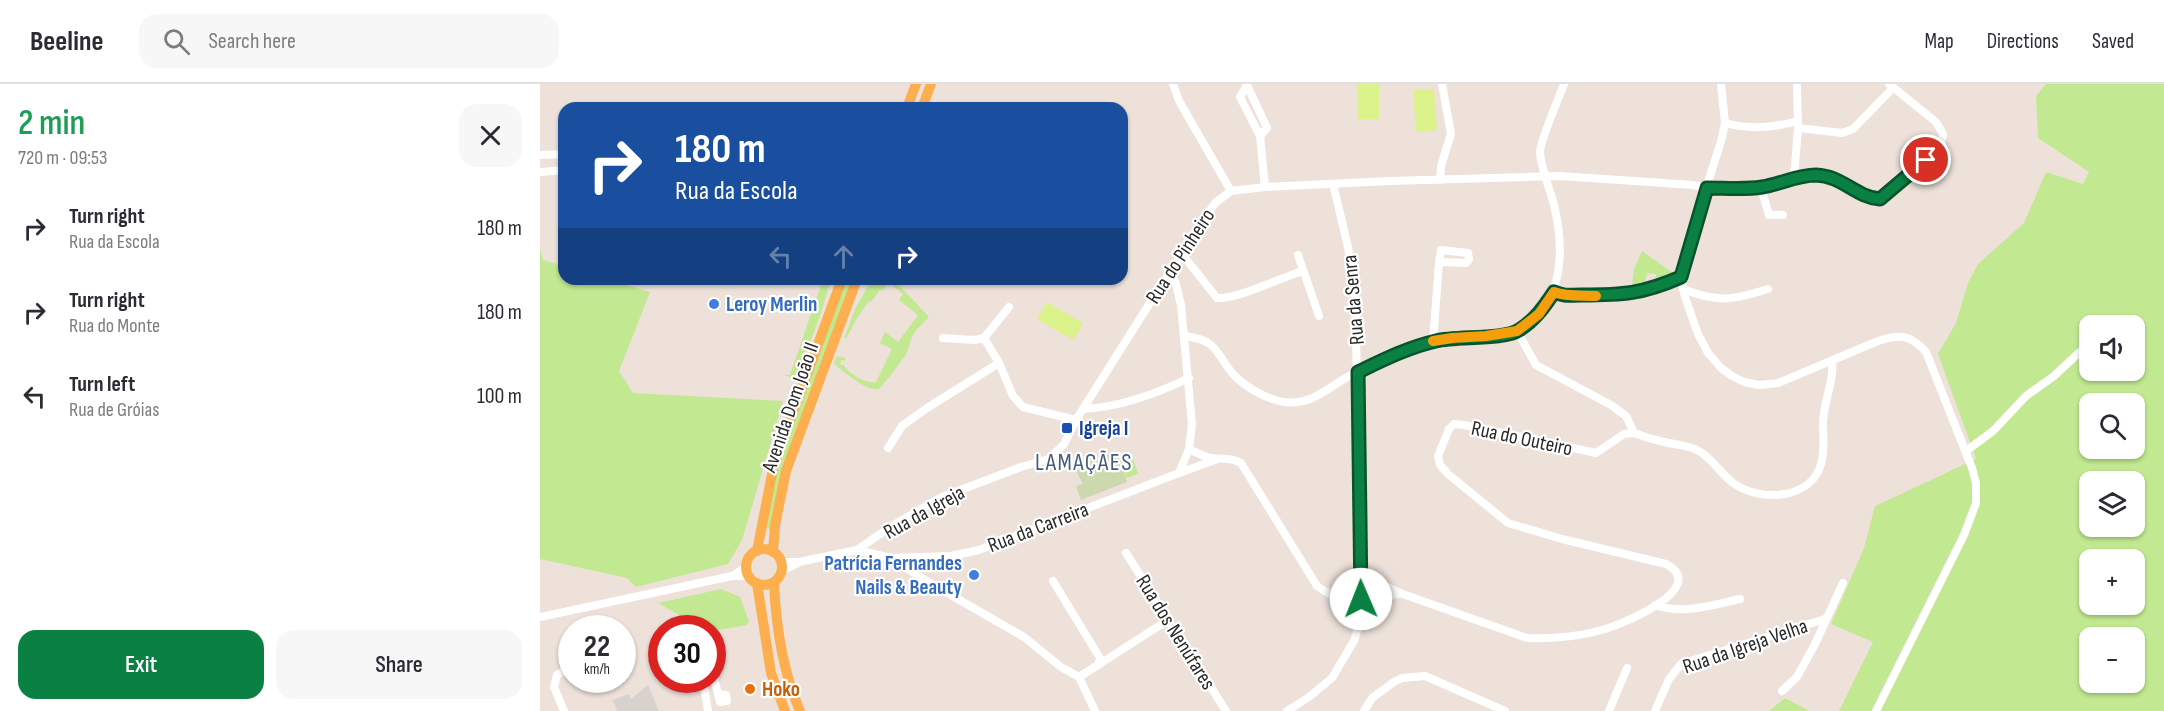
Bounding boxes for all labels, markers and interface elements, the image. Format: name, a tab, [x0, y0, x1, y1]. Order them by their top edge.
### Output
search box	[139, 14, 559, 68]
text: Beeline	[30, 25, 103, 58]
icon: search	[160, 25, 193, 58]
text: Search here	[208, 28, 296, 55]
text: Map	[1924, 29, 1954, 54]
text: Directions	[1987, 29, 2059, 54]
text: Saved	[2092, 29, 2134, 54]
text: 2 min	[18, 102, 85, 145]
button: close	[459, 104, 522, 167]
text: 180 m	[675, 124, 766, 175]
icon: right	[576, 126, 654, 204]
pin	[1900, 134, 1951, 185]
icon: arrive	[1909, 143, 1942, 176]
text: 720 m · 09:53	[18, 146, 107, 170]
text: Rua da Escola	[675, 175, 798, 207]
text: Turn right	[69, 203, 145, 230]
street label: Rua do Pinheiro	[1140, 204, 1220, 308]
icon: right	[18, 212, 51, 245]
text: 180 m	[477, 215, 522, 242]
text: Rua da Escola	[69, 230, 160, 254]
icon: left	[764, 240, 797, 273]
icon: ahead	[827, 240, 860, 273]
icon: right	[890, 240, 923, 273]
street label: Rua da Senra	[1337, 254, 1370, 346]
text: Turn right	[69, 287, 145, 314]
place label: Leroy Merlin	[726, 292, 817, 317]
icon: right	[18, 296, 51, 329]
marker: Leroy Merlin	[707, 297, 721, 311]
text: 180 m	[477, 299, 522, 326]
text: Rua do Monte	[69, 314, 160, 338]
map controls	[2079, 315, 2145, 693]
button: sound	[2079, 315, 2145, 381]
street label: Avenida Dom João II	[756, 339, 824, 476]
text: Turn left	[69, 371, 135, 398]
icon: left	[18, 380, 51, 413]
text: 100 m	[477, 383, 522, 410]
button: search	[2079, 393, 2145, 459]
text: Rua de Gróias	[69, 398, 159, 422]
place label: Igreja I	[1079, 416, 1128, 441]
street label: Rua do Outeiro	[1469, 416, 1575, 461]
marker: Igreja I	[1060, 421, 1074, 435]
district label: LAMAÇÃES	[1035, 448, 1133, 477]
button: layers	[2079, 471, 2145, 537]
street label: Rua da Igreja	[879, 480, 969, 545]
street label: Rua da Carreira	[984, 497, 1092, 558]
button: +	[2079, 549, 2145, 615]
place label: Patrícia Fernandes Nails & Beauty	[824, 551, 962, 600]
position arrow	[1329, 567, 1393, 631]
marker: Patrícia Fernandes Nails & Beauty	[967, 568, 981, 582]
street label: Rua dos Nenúfares	[1130, 570, 1221, 694]
street label: Rua da Igreja Velha	[1680, 613, 1811, 679]
speed limit sign: 30	[648, 615, 726, 693]
button: −	[2079, 627, 2145, 693]
text: 22	[584, 629, 610, 665]
button: Exit	[18, 630, 264, 699]
button: Share	[276, 630, 522, 699]
text: km/h	[584, 660, 610, 679]
place label: Hoko	[762, 677, 800, 702]
marker: Hoko	[743, 682, 757, 696]

